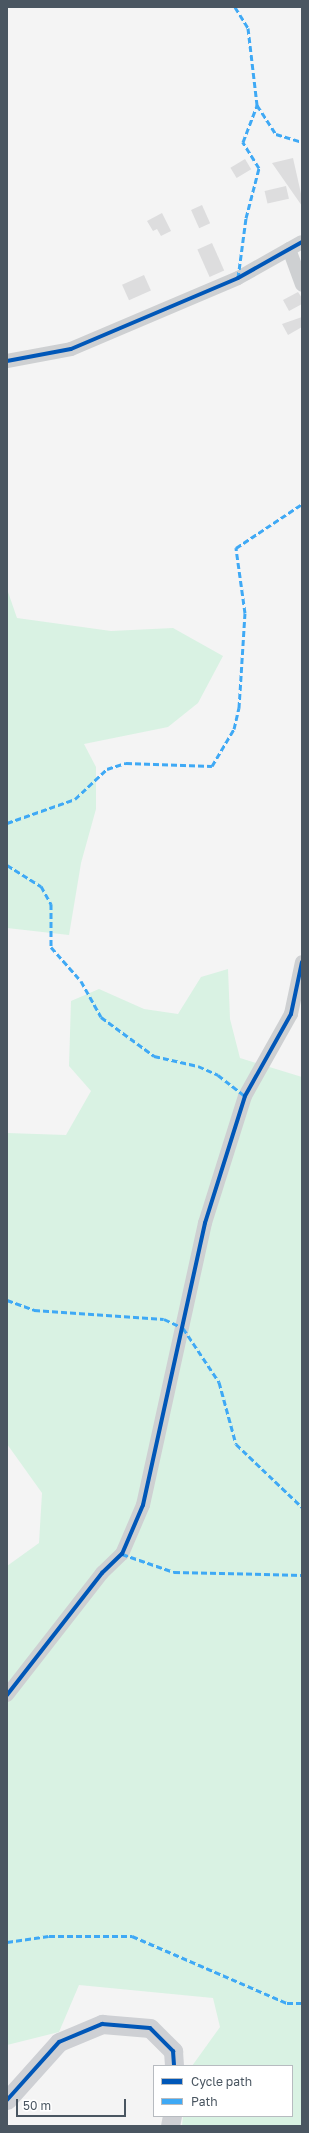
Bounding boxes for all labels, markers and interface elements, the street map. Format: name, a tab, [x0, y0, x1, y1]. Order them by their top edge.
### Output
legend	[153, 2065, 293, 2117]
text: Cycle path	[191, 2074, 252, 2089]
scale bar	[18, 2091, 128, 2117]
text: Path	[191, 2094, 218, 2109]
text: 50 m	[23, 2098, 51, 2113]

